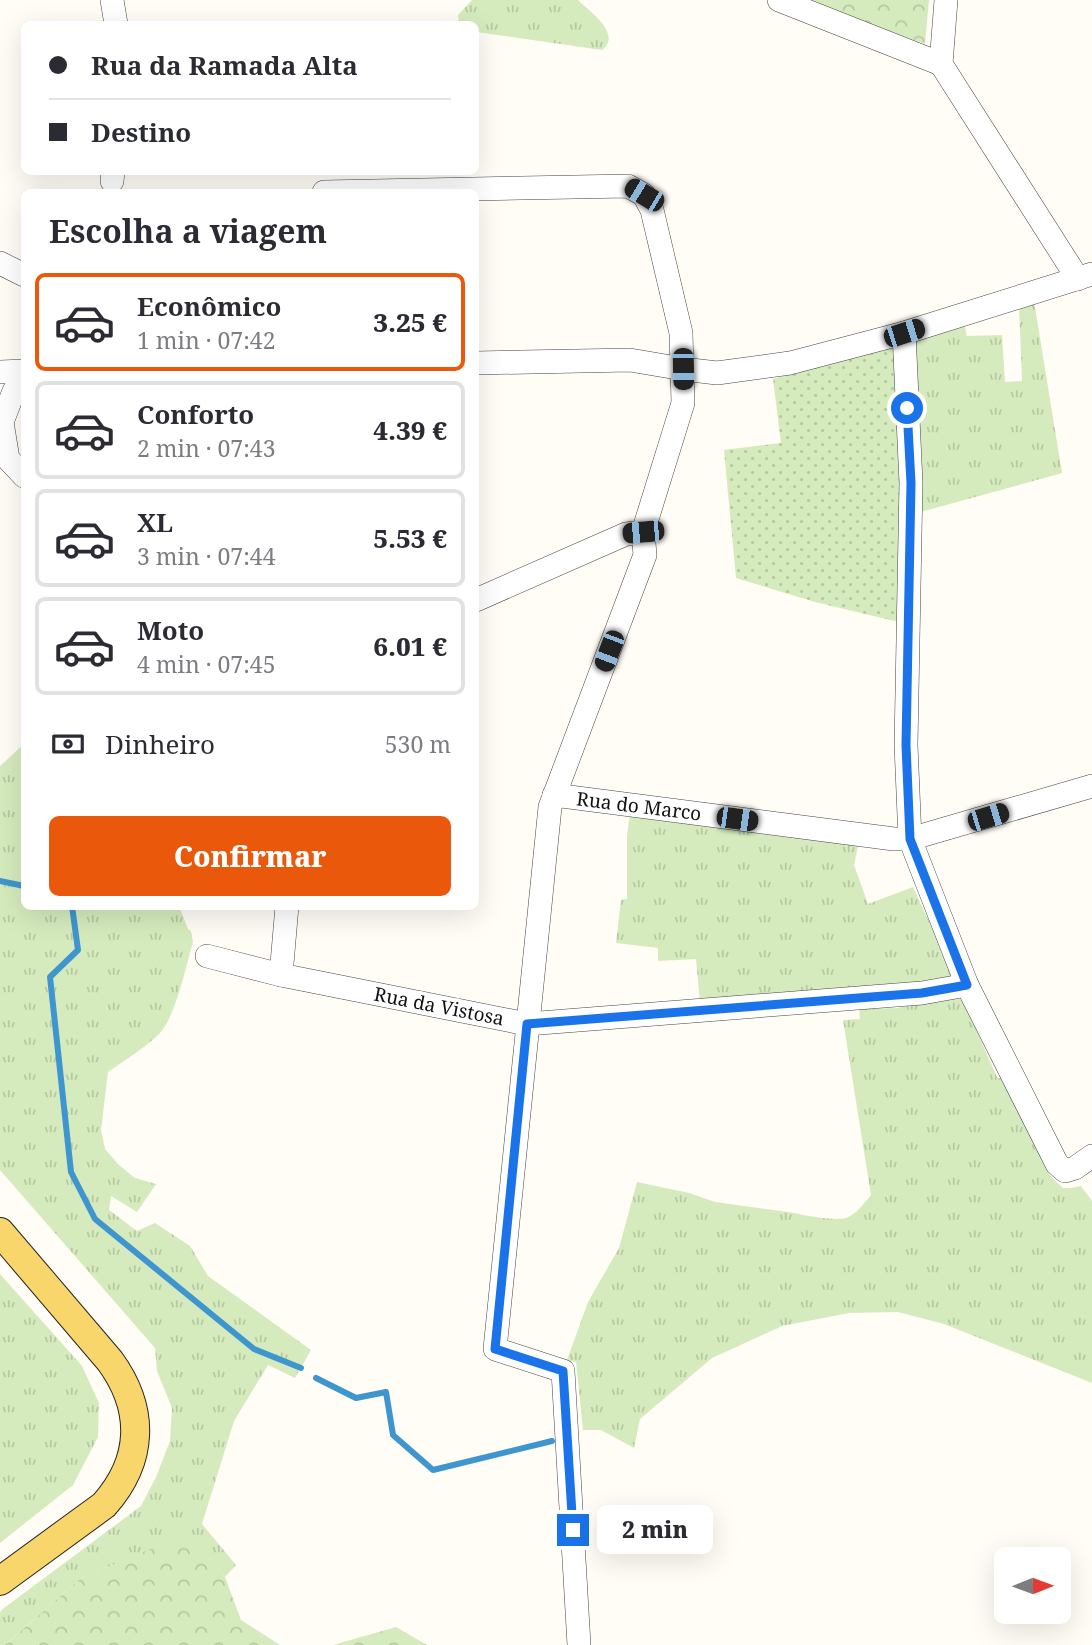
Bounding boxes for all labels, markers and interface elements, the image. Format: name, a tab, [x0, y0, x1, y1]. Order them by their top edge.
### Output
text: Rua da Ramada Alta	[91, 47, 358, 83]
text: Destino	[91, 114, 191, 150]
car	[621, 175, 668, 215]
text: Escolha a viagem	[49, 209, 327, 252]
text: Econômico	[137, 288, 281, 324]
icon: car	[53, 291, 116, 354]
text: 3.25 €	[373, 304, 447, 340]
car	[881, 317, 928, 349]
text: 1 min · 07:42	[137, 324, 275, 356]
car	[673, 348, 694, 390]
route start	[891, 392, 923, 424]
text: Conforto	[137, 396, 254, 432]
icon: car	[53, 399, 116, 462]
text: 4.39 €	[373, 412, 447, 448]
text: 2 min · 07:43	[137, 432, 275, 464]
text: XL	[137, 504, 173, 540]
icon: car	[53, 507, 116, 570]
text: 5.53 €	[373, 520, 447, 556]
car	[622, 520, 665, 544]
text: 3 min · 07:44	[137, 540, 275, 572]
text: Moto	[137, 612, 204, 648]
icon: car	[53, 615, 116, 678]
text: 6.01 €	[373, 628, 447, 664]
car	[592, 628, 627, 674]
text: 4 min · 07:45	[137, 648, 275, 680]
icon: cash	[49, 725, 87, 763]
text: Dinheiro	[105, 726, 215, 762]
text: 530 m	[385, 728, 451, 760]
street label: Rua do Marco	[575, 785, 703, 827]
car	[965, 801, 1012, 833]
car	[715, 806, 760, 832]
button: Confirmar	[49, 816, 451, 896]
street label: Rua da Vistosa	[372, 981, 506, 1031]
callout: 2 min	[598, 1506, 713, 1554]
text: 2 min	[622, 1513, 688, 1545]
route end	[557, 1514, 589, 1546]
north arrow	[994, 1547, 1071, 1624]
map controls	[994, 1547, 1071, 1624]

